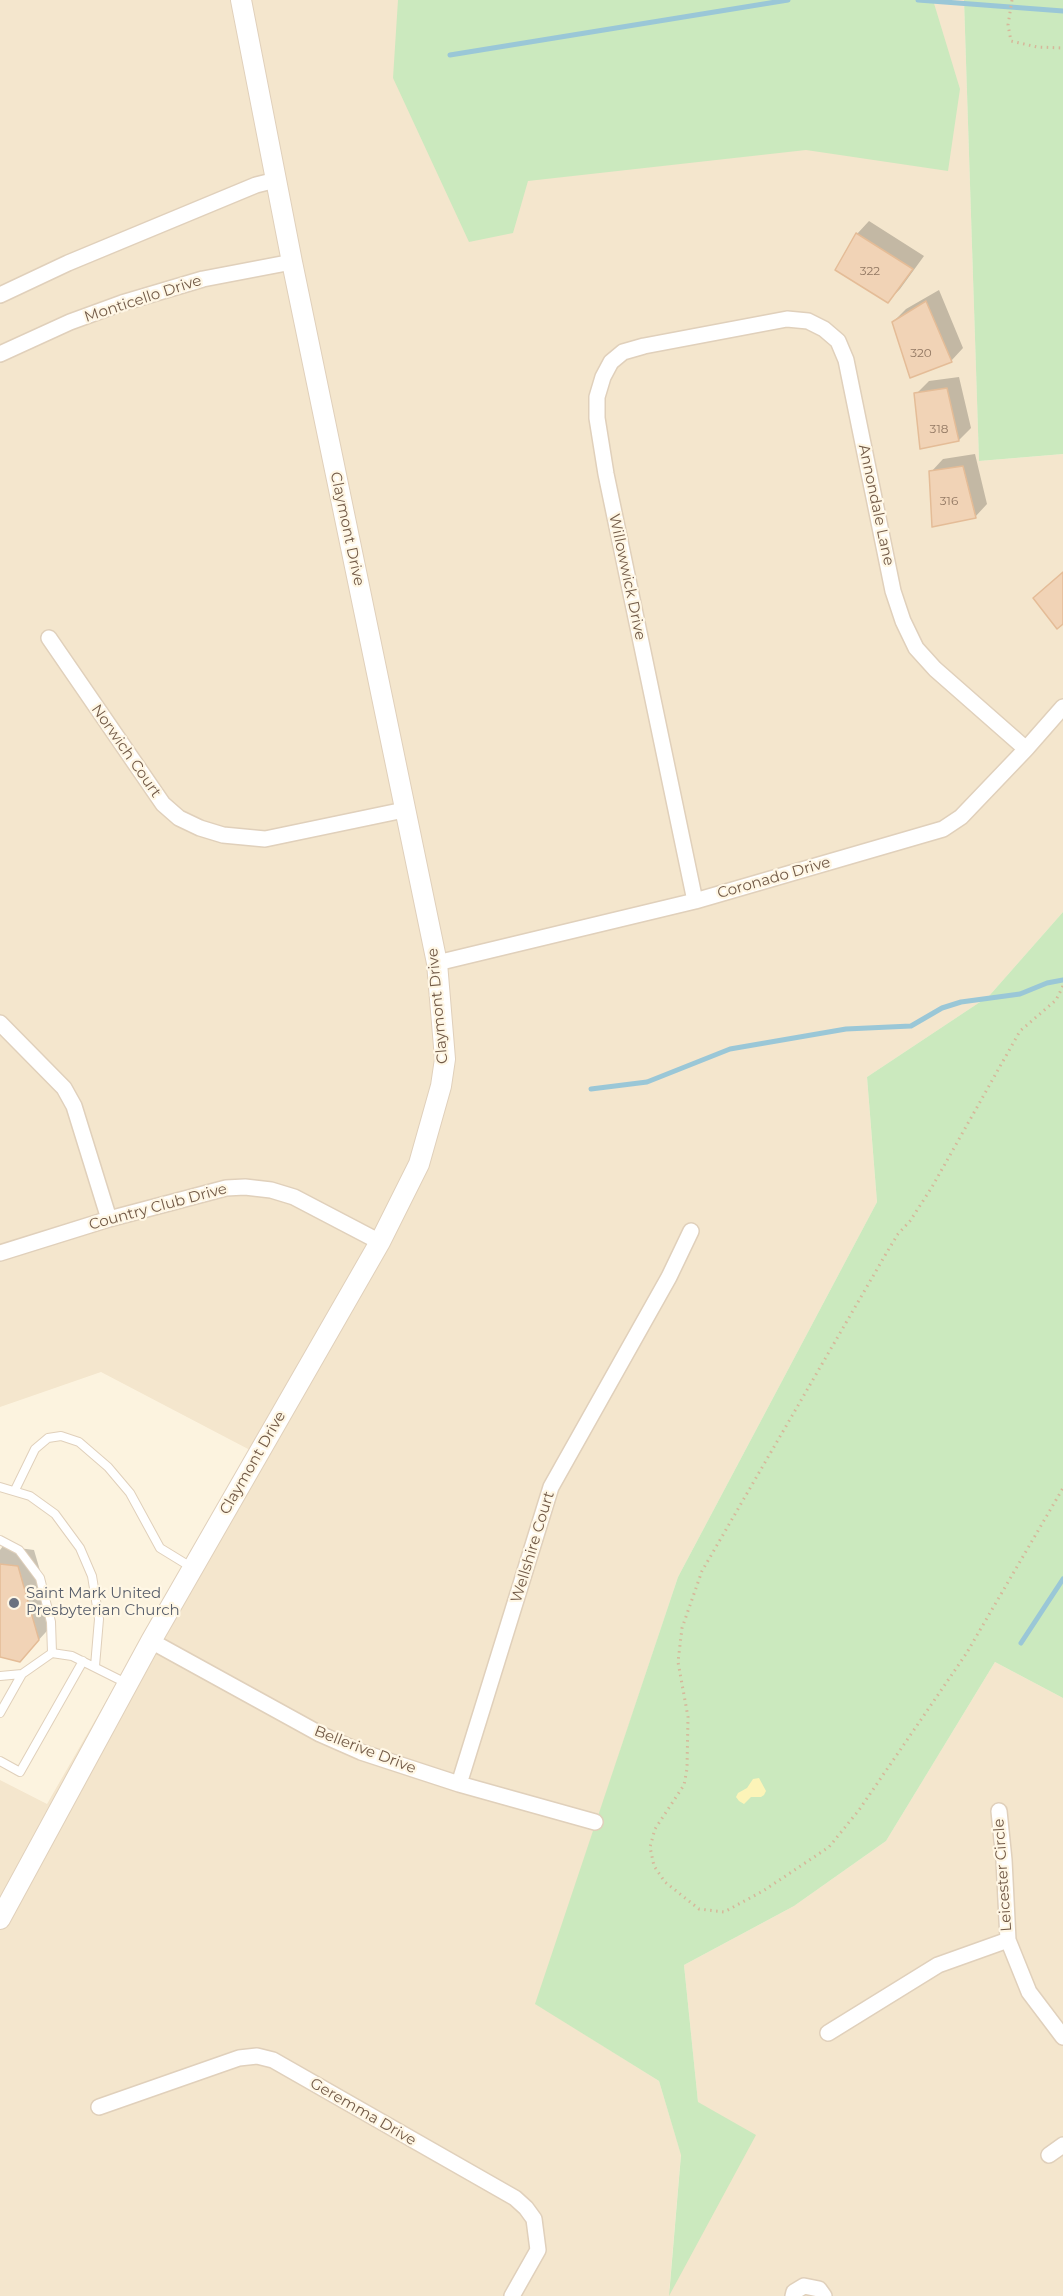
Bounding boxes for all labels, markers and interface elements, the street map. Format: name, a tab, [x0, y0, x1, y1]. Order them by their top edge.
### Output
house number: 322	[860, 264, 880, 278]
street label: Monticello Drive	[82, 272, 204, 326]
house number: 320	[910, 346, 932, 360]
house number: 318	[930, 422, 948, 436]
street label: Annondale Lane	[854, 443, 898, 567]
street label: Claymont Drive	[326, 470, 368, 588]
house number: 316	[940, 494, 958, 508]
street label: Willowwick Drive	[605, 512, 649, 642]
street label: Norwich Court	[87, 701, 165, 801]
street label: Coronado Drive	[715, 853, 833, 903]
street label: Claymont Drive	[424, 947, 452, 1065]
street label: Country Club Drive	[87, 1180, 229, 1234]
street label: Claymont Drive	[216, 1408, 290, 1518]
street label: Wellshire Court	[508, 1489, 558, 1605]
place label: Saint Mark United Presbyterian Church	[26, 1585, 180, 1620]
marker: Saint Mark United Presbyterian Church	[7, 1596, 21, 1610]
street label: Bellerive Drive	[312, 1722, 418, 1778]
street label: Leicester Circle	[990, 1818, 1016, 1932]
street label: Geremma Drive	[307, 2074, 419, 2150]

